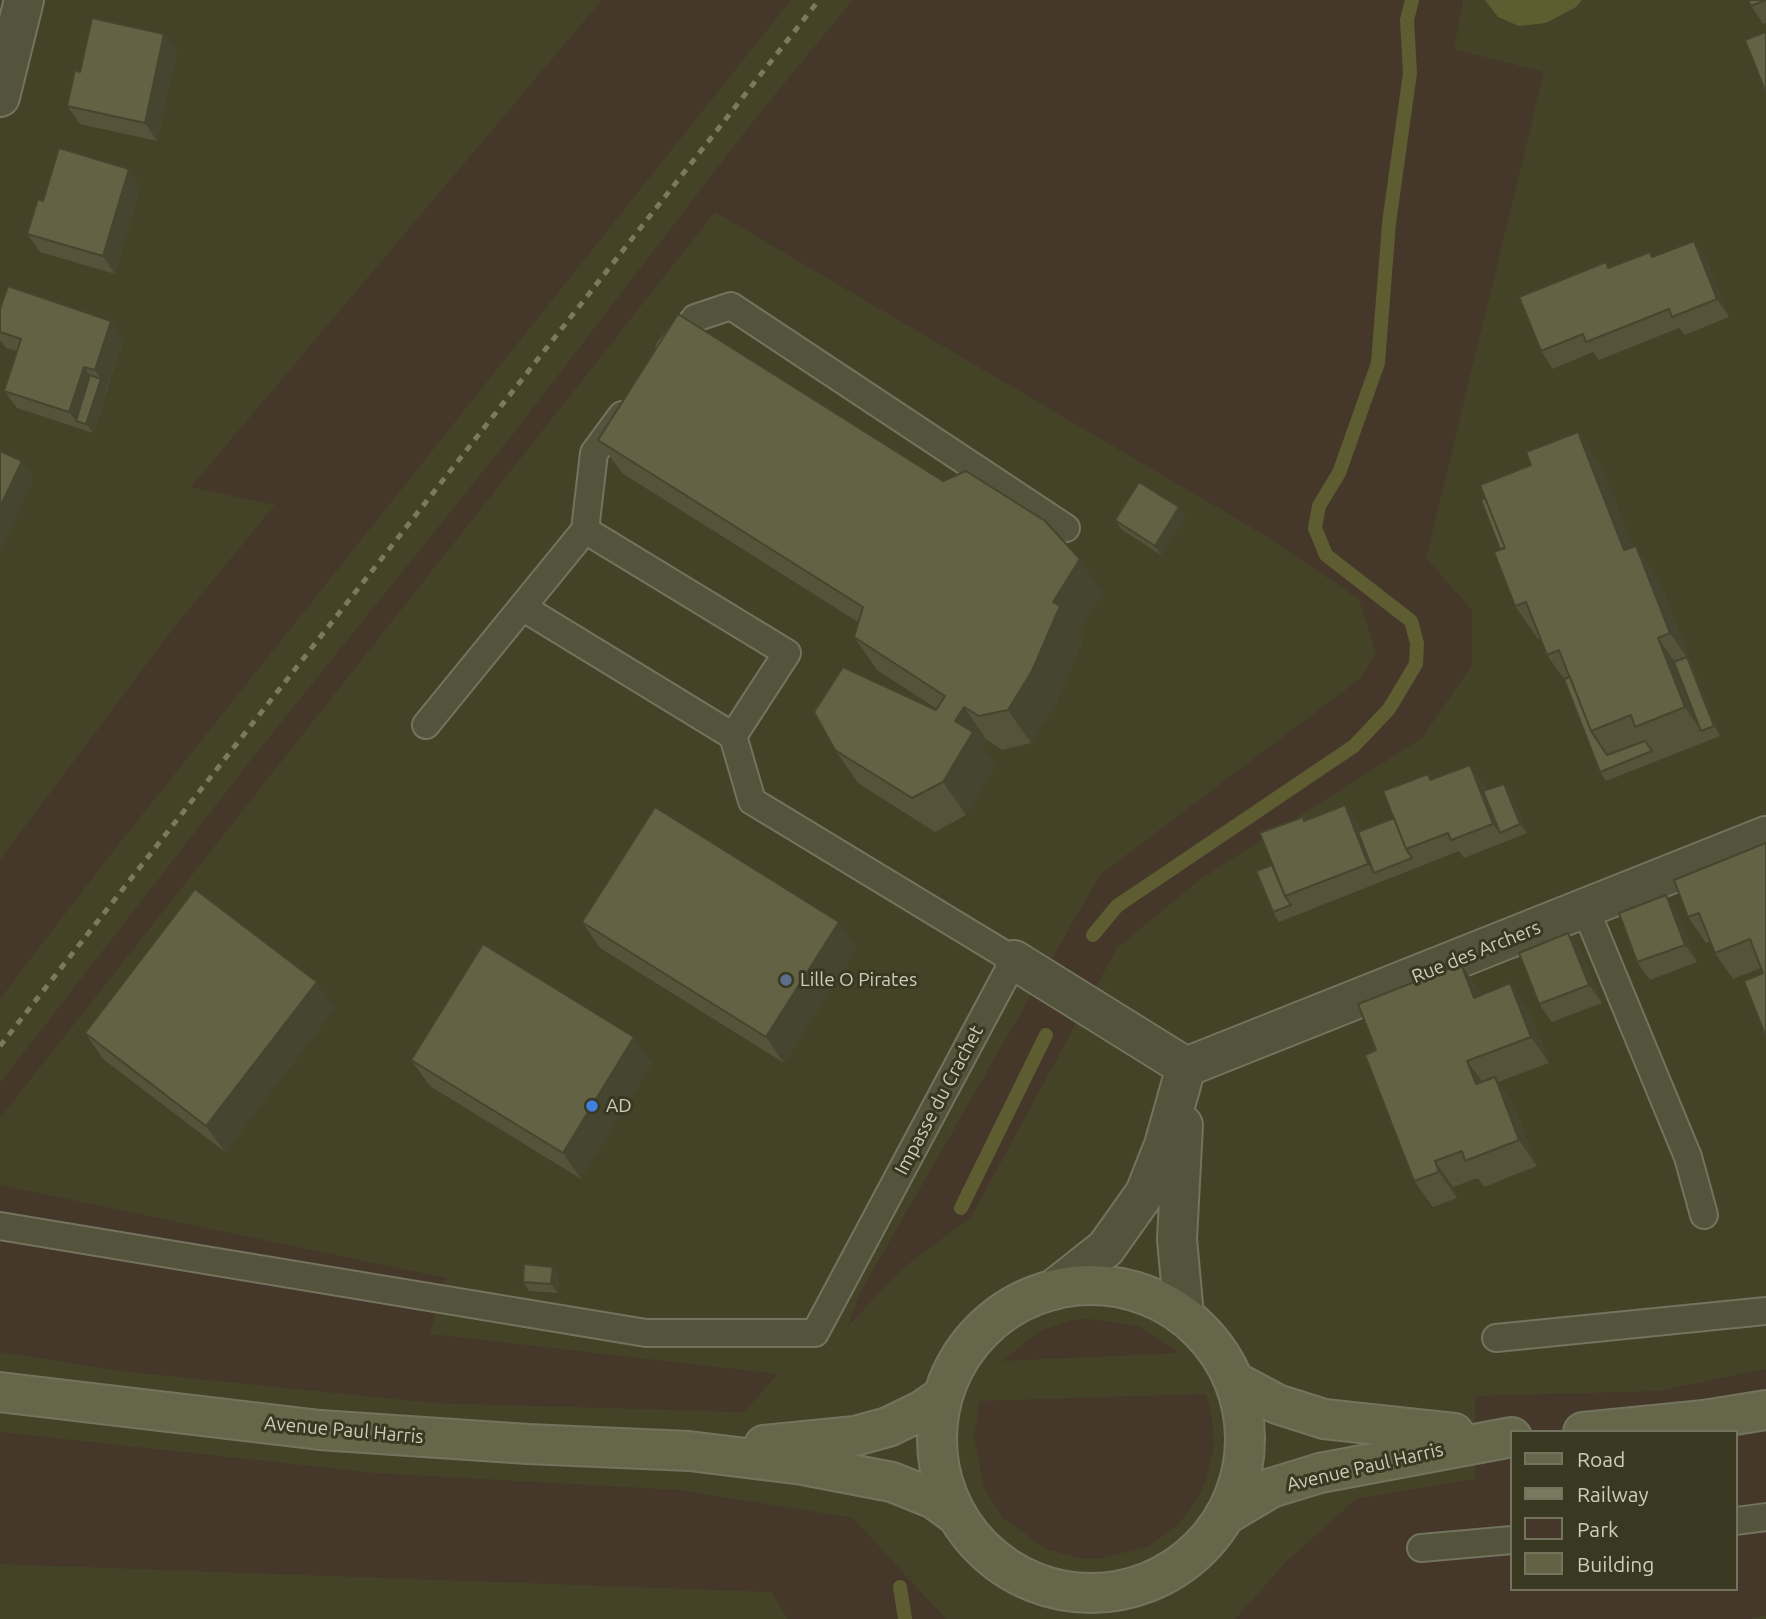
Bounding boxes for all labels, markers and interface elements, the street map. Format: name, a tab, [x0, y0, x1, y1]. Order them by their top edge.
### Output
street label: Rue des Archers	[1408, 916, 1544, 988]
place label: Lille O Pirates	[800, 969, 917, 991]
marker: Lille O Pirates	[778, 972, 794, 988]
street label: Impasse du Crachet	[890, 1021, 988, 1179]
place label: AD	[606, 1095, 632, 1117]
marker: AD	[584, 1098, 600, 1114]
street label: Avenue Paul Harris	[263, 1412, 425, 1448]
legend	[1510, 1430, 1738, 1591]
street label: Avenue Paul Harris	[1285, 1438, 1445, 1496]
text: Road	[1577, 1447, 1625, 1471]
text: Railway	[1577, 1482, 1649, 1506]
text: Park	[1577, 1517, 1619, 1541]
text: Building	[1577, 1552, 1654, 1576]

